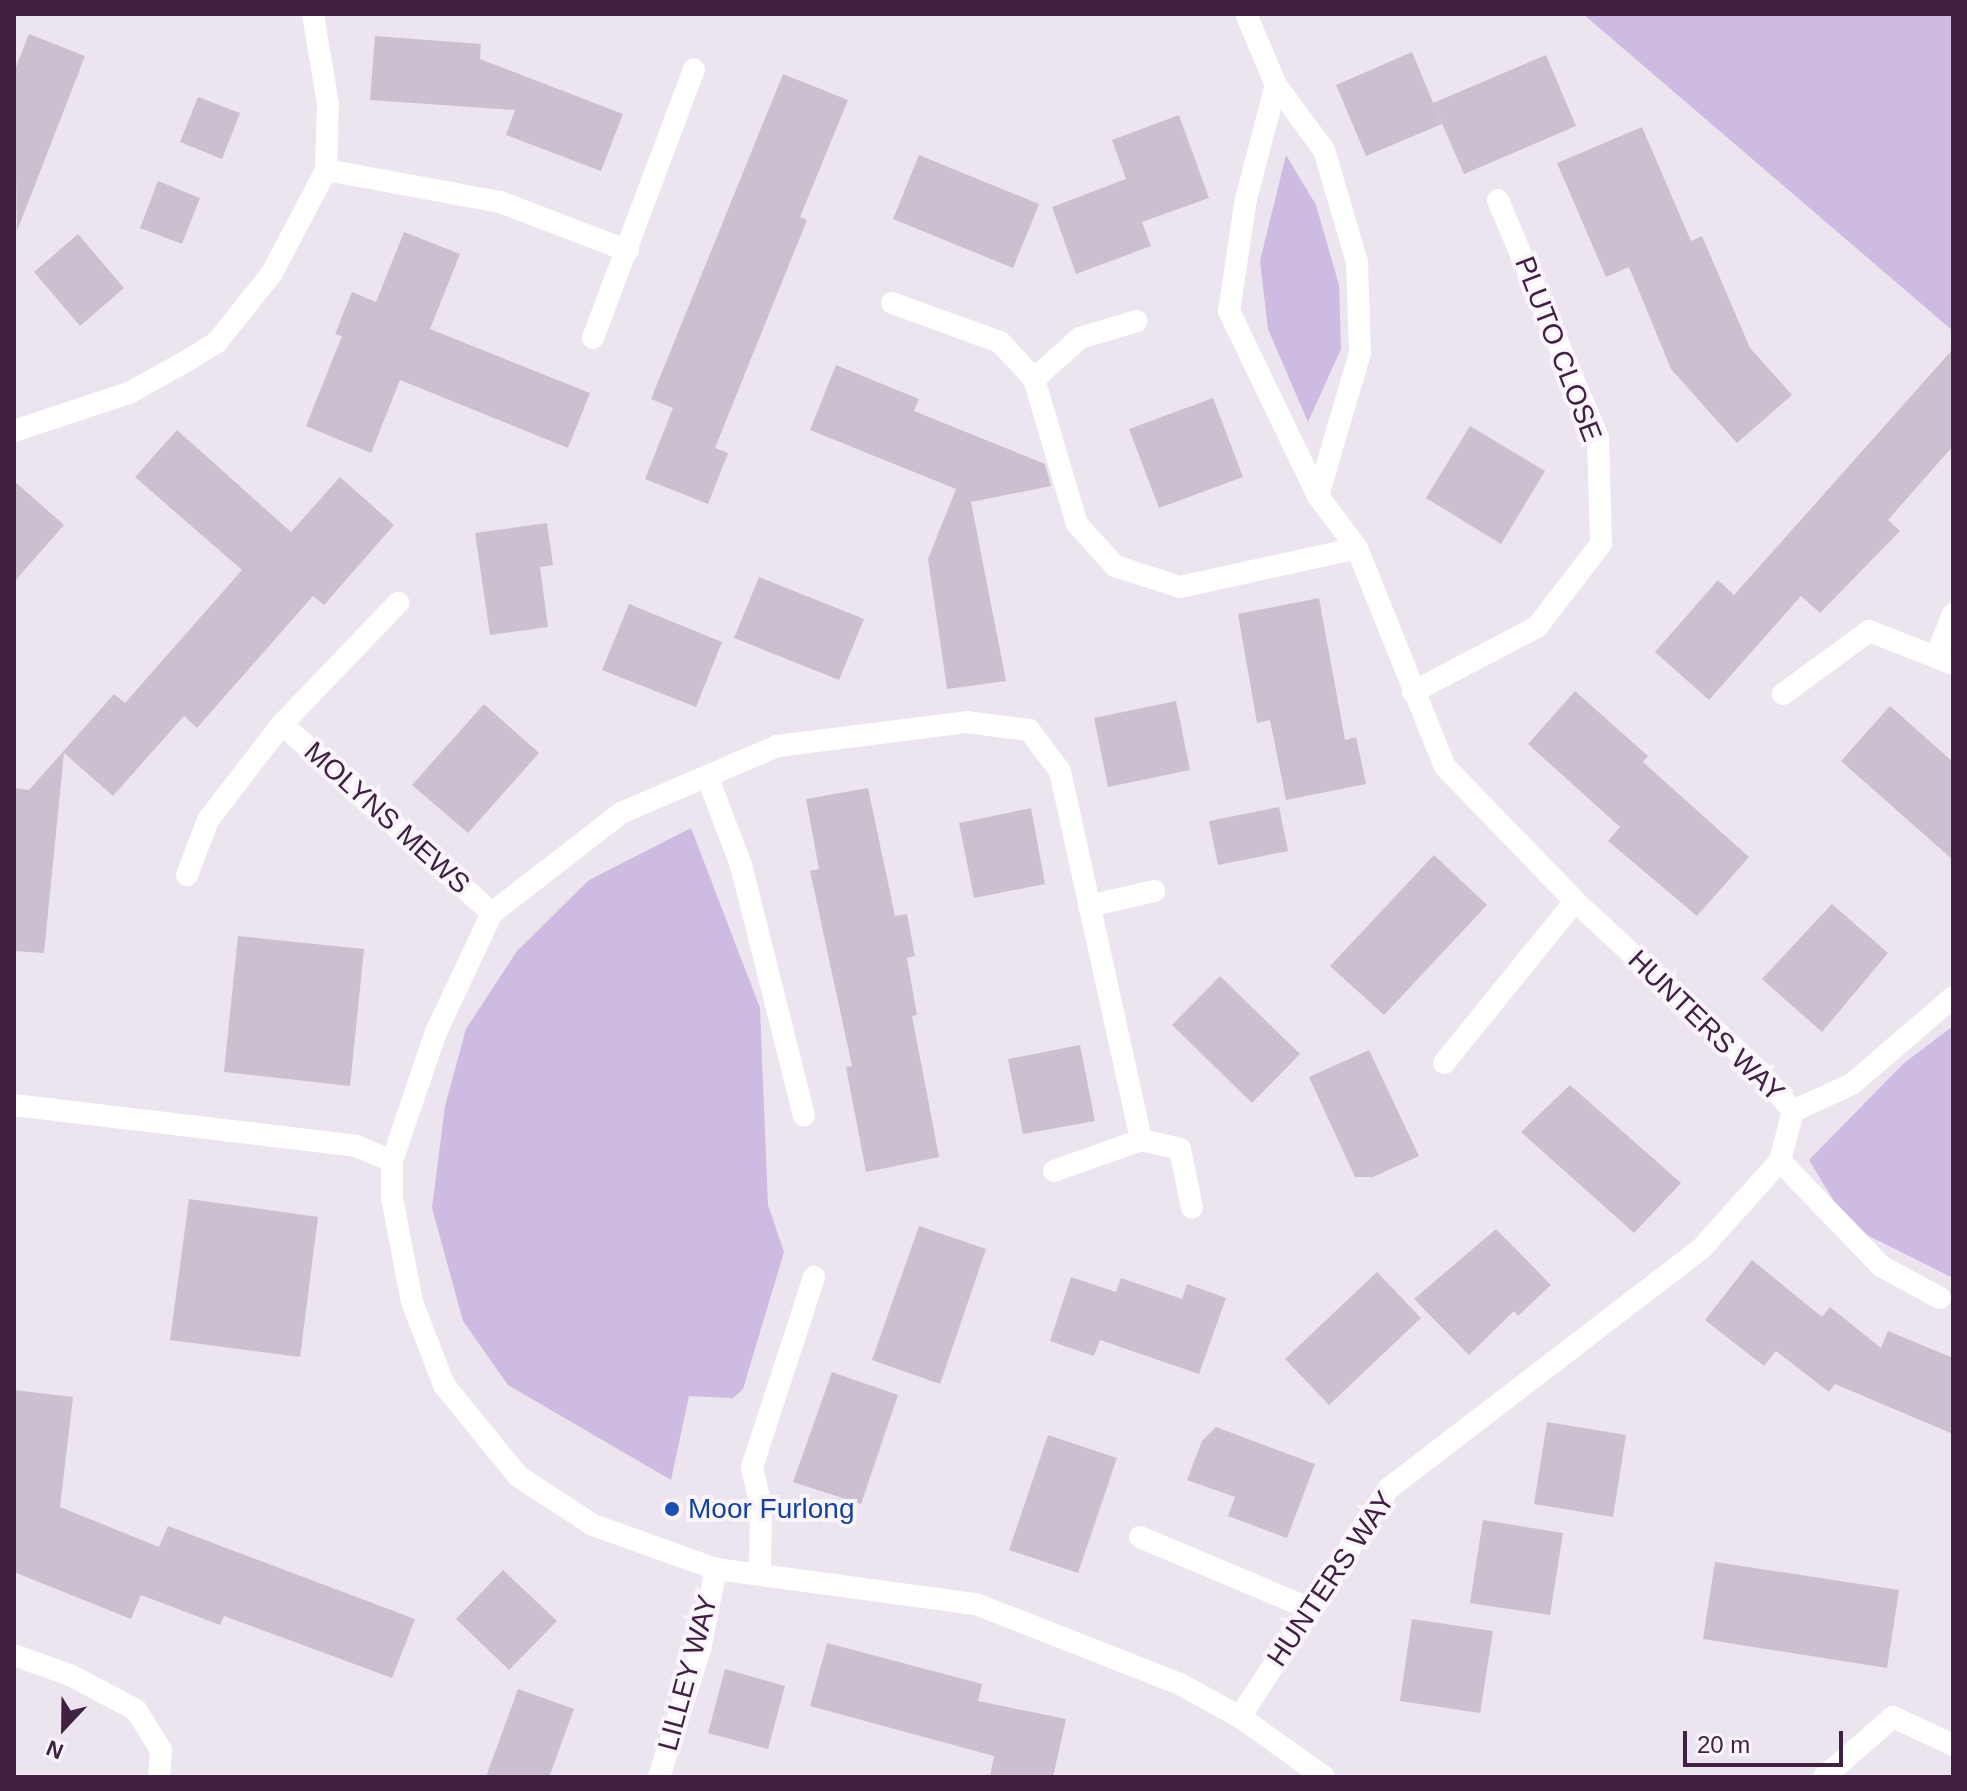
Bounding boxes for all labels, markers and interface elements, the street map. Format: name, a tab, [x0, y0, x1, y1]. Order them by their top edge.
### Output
street label: PLUTO CLOSE	[1507, 252, 1609, 446]
street label: MOLYNS MEWS	[297, 735, 477, 901]
street label: HUNTERS WAY	[1621, 943, 1791, 1109]
street label: HUNTERS WAY	[1260, 1485, 1402, 1673]
place label: Moor Furlong	[688, 1492, 855, 1526]
marker: Moor Furlong	[663, 1500, 681, 1518]
street label: LILLEY WAY	[651, 1591, 725, 1755]
north arrow	[24, 1687, 104, 1767]
scale bar	[1687, 1715, 1847, 1765]
text: 20 m	[1697, 1731, 1750, 1758]
text: N	[43, 1735, 67, 1764]

